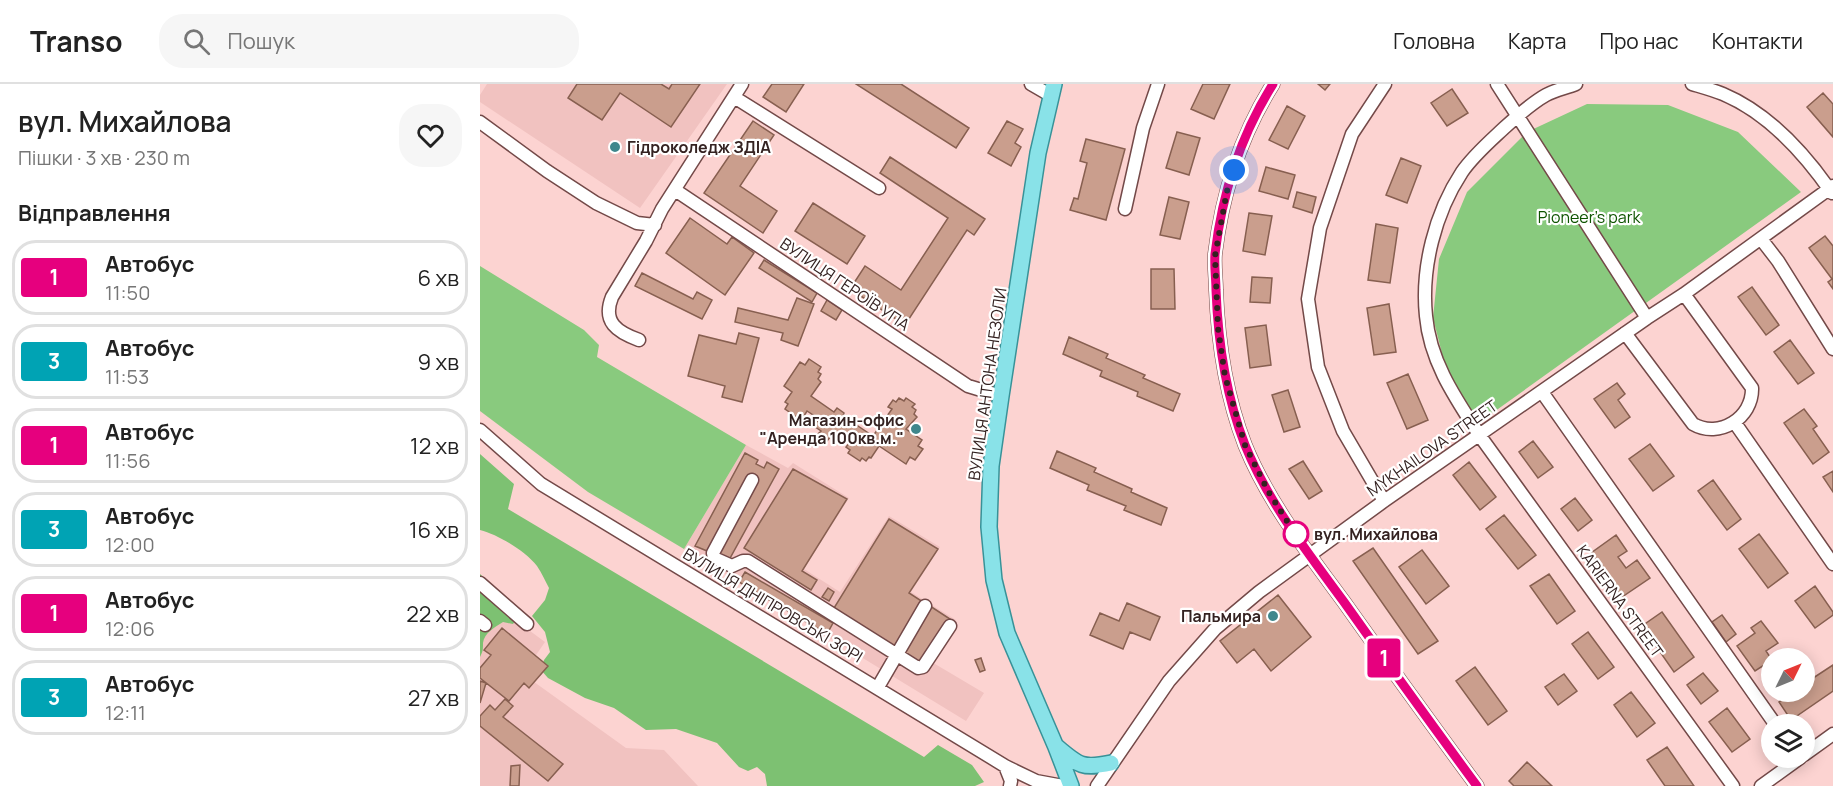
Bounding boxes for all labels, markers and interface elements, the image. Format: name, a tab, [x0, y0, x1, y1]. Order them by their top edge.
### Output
search box	[159, 14, 579, 68]
text: Transo	[30, 22, 123, 60]
icon: search	[180, 25, 213, 58]
text: Пошук	[228, 26, 295, 56]
text: Головна	[1393, 27, 1475, 55]
text: Карта	[1508, 27, 1566, 55]
text: Про нас	[1599, 27, 1679, 55]
text: Контакти	[1712, 27, 1803, 55]
text: вул. Михайлова	[18, 102, 231, 140]
button: heart	[399, 104, 462, 167]
place label: Гідроколедж ЗДIА	[627, 136, 771, 158]
marker: Гідроколедж ЗДIА	[608, 140, 622, 154]
text: Пішки · 3 хв · 230 m	[18, 144, 190, 171]
your location	[1219, 155, 1249, 185]
text: Відправлення	[18, 198, 171, 228]
park label: Pioneer's park	[1538, 206, 1641, 228]
street label: ВУЛИЦЯ ГЕРОЇВ УПА	[776, 232, 914, 336]
text: Автобус	[105, 249, 194, 279]
text: 1	[49, 263, 59, 291]
text: 6 хв	[418, 263, 459, 293]
text: 11:50	[105, 279, 150, 306]
street label: ВУЛИЦЯ АНТОНА НЕЗОЛИ	[963, 286, 1011, 482]
text: Автобус	[105, 333, 194, 363]
text: 3	[48, 347, 60, 375]
text: 9 хв	[418, 347, 459, 377]
text: 11:53	[105, 363, 149, 390]
street label: MYKHAILOVA STREET	[1362, 394, 1502, 501]
place label: Магазин-офис "Аренда 100кв.м."	[759, 409, 904, 449]
text: Автобус	[105, 417, 194, 447]
marker: Магазин-офис "Аренда 100кв.м."	[909, 422, 923, 436]
text: 1	[49, 431, 59, 459]
text: 12 хв	[410, 431, 459, 461]
text: 11:56	[105, 447, 151, 474]
text: Автобус	[105, 501, 194, 531]
text: 3	[48, 515, 60, 543]
text: 16 хв	[409, 515, 459, 545]
marker: вул. Михайлова	[1283, 521, 1309, 547]
place label: вул. Михайлова	[1314, 523, 1438, 545]
text: 12:00	[105, 531, 155, 558]
street label: KARIERNA STREET	[1572, 540, 1669, 662]
street label: ВУЛИЦЯ ДНІПРОВСЬКІ ЗОРІ	[679, 543, 867, 667]
text: Автобус	[105, 585, 194, 615]
text: 1	[49, 599, 59, 627]
text: 22 хв	[406, 599, 459, 629]
place label: Пальмира	[1181, 605, 1261, 627]
marker: Пальмира	[1266, 609, 1280, 623]
text: 12:06	[105, 615, 155, 642]
line badge: 1	[1364, 638, 1404, 678]
text: 1	[1379, 644, 1389, 672]
north arrow	[1761, 648, 1815, 702]
map controls	[1761, 648, 1815, 768]
text: Автобус	[105, 669, 194, 699]
text: 3	[48, 683, 60, 711]
text: 27 хв	[408, 683, 459, 713]
text: 12:11	[105, 699, 146, 726]
button: layers	[1761, 714, 1815, 768]

